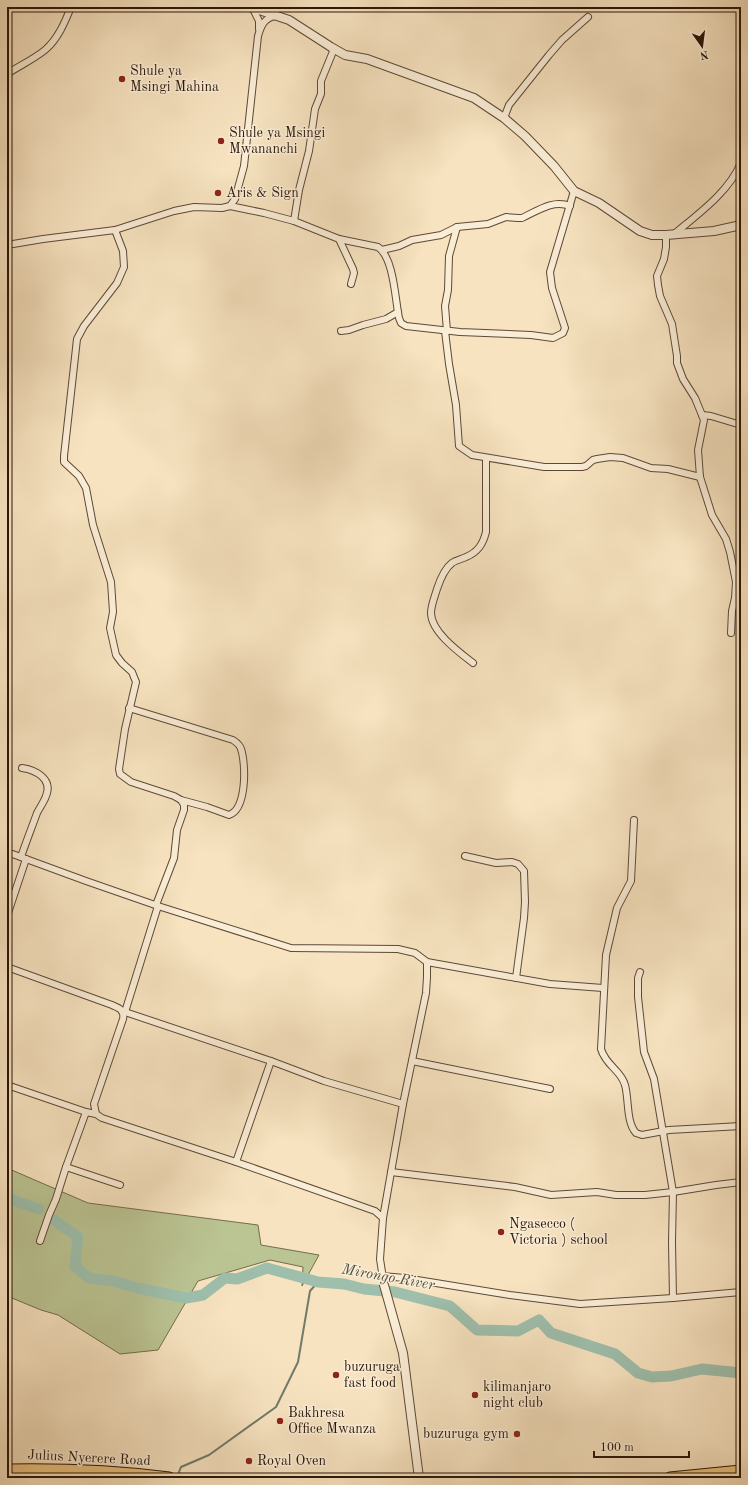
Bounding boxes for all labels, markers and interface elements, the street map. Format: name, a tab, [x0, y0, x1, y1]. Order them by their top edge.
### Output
north arrow	[682, 26, 722, 66]
text: N	[698, 48, 709, 61]
place label: Shule ya Msingi Mahina	[130, 64, 219, 94]
marker: Shule ya Msingi Mahina	[117, 74, 127, 84]
place label: Shule ya Msingi Mwananchi	[229, 126, 325, 156]
marker: Shule ya Msingi Mwananchi	[216, 136, 226, 146]
place label: Aris & Sign	[226, 186, 299, 200]
marker: Aris & Sign	[213, 188, 223, 198]
place label: Ngasecco ( Victoria ) school	[509, 1217, 608, 1247]
marker: Ngasecco ( Victoria ) school	[496, 1227, 506, 1237]
water label: Mirongo River	[339, 1262, 436, 1294]
place label: buzuruga fast food	[344, 1360, 400, 1390]
marker: buzuruga fast food	[331, 1370, 341, 1380]
place label: kilimanjaro night club	[483, 1380, 551, 1410]
marker: kilimanjaro night club	[470, 1390, 480, 1400]
place label: Bakhresa Office Mwanza	[288, 1406, 376, 1436]
marker: Bakhresa Office Mwanza	[275, 1416, 285, 1426]
place label: buzuruga gym	[423, 1427, 509, 1441]
marker: buzuruga gym	[512, 1429, 522, 1439]
scale bar	[594, 1433, 689, 1459]
text: 100 m	[600, 1442, 634, 1454]
street label: Julius Nyerere Road	[27, 1448, 151, 1468]
place label: Royal Oven	[257, 1454, 327, 1468]
marker: Royal Oven	[244, 1456, 254, 1466]

